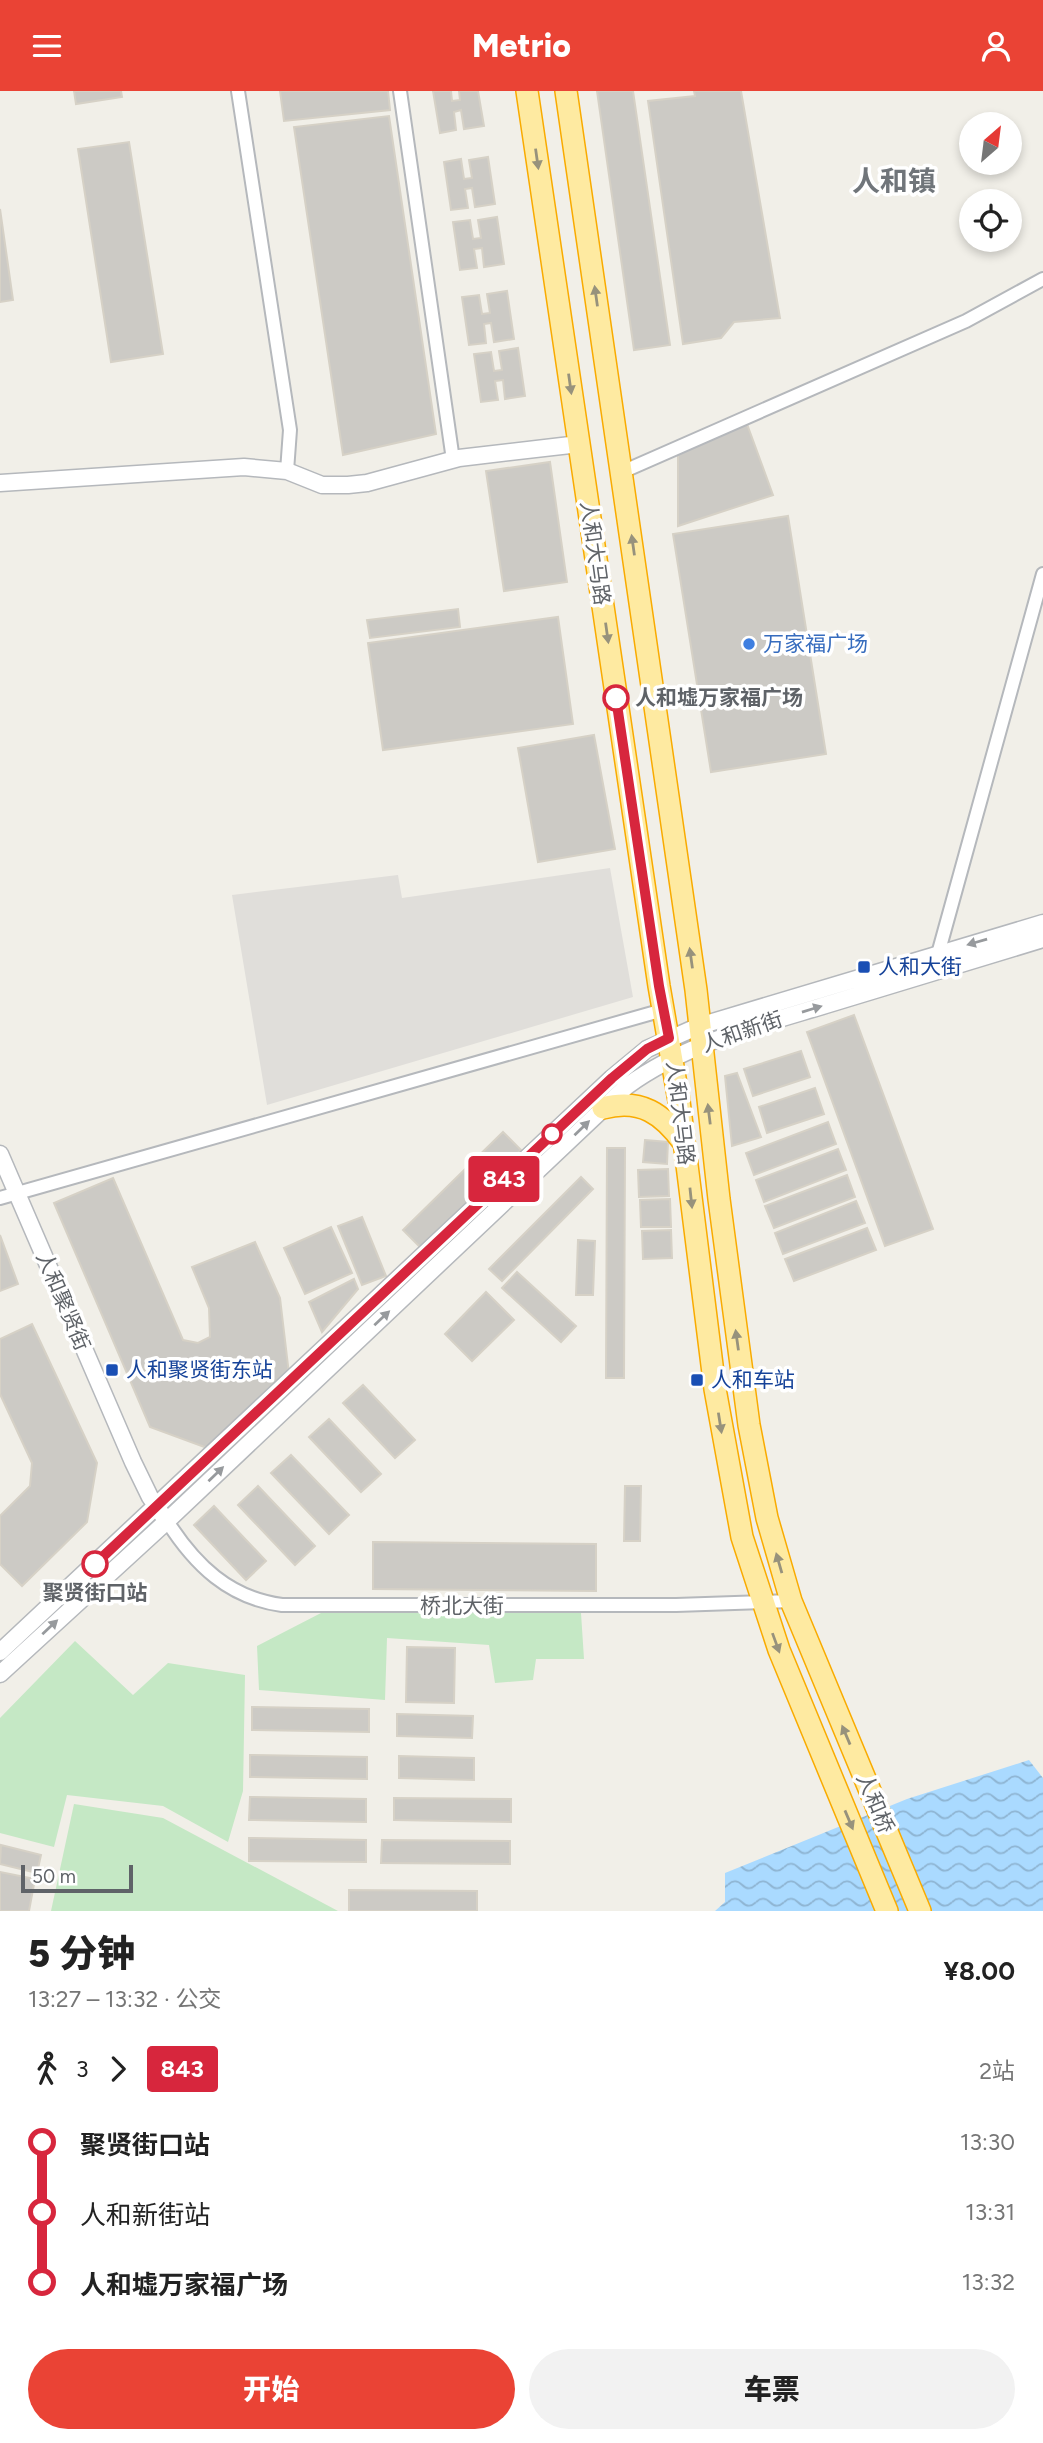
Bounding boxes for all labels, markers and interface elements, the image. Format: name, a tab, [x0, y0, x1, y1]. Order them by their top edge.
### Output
icon: menu	[28, 27, 66, 65]
text: Metrio	[472, 27, 571, 65]
icon: person	[977, 27, 1015, 65]
north arrow	[959, 112, 1022, 175]
map controls	[959, 112, 1022, 252]
one-way arrow	[532, 148, 543, 170]
district label: 人和镇	[852, 164, 936, 198]
button: locate	[959, 189, 1022, 252]
one-way arrow	[590, 285, 601, 307]
one-way arrow	[565, 373, 576, 395]
street label: 人和大马路	[576, 499, 615, 607]
one-way arrow	[627, 534, 638, 556]
one-way arrow	[602, 622, 613, 644]
place label: 万家福广场	[763, 631, 868, 656]
marker: 万家福广场	[741, 636, 757, 652]
marker: 人和墟万家福广场	[603, 685, 629, 711]
place label: 人和墟万家福广场	[635, 685, 803, 710]
one-way arrow	[966, 937, 988, 948]
one-way arrow	[686, 947, 697, 969]
place label: 人和大街	[878, 954, 962, 979]
marker: 人和大街	[856, 959, 872, 975]
one-way arrow	[802, 1003, 823, 1013]
street label: 人和新街	[698, 1006, 786, 1057]
street label: 人和大马路	[662, 1059, 699, 1167]
one-way arrow	[703, 1103, 714, 1125]
one-way arrow	[573, 1121, 590, 1137]
unlabelled marker	[542, 1124, 562, 1144]
line badge: 843	[464, 1156, 544, 1202]
text: 843	[482, 1164, 526, 1193]
one-way arrow	[685, 1187, 696, 1209]
street label: 人和聚贤街	[31, 1248, 95, 1354]
one-way arrow	[373, 1311, 390, 1327]
one-way arrow	[731, 1329, 742, 1351]
place label: 人和聚贤街东站	[126, 1357, 273, 1382]
marker: 人和聚贤街东站	[104, 1362, 120, 1378]
place label: 人和车站	[711, 1367, 795, 1392]
marker: 人和车站	[689, 1372, 705, 1388]
one-way arrow	[715, 1413, 726, 1435]
one-way arrow	[207, 1467, 224, 1483]
marker: 聚贤街口站	[82, 1551, 108, 1577]
one-way arrow	[773, 1552, 784, 1574]
place label: 聚贤街口站	[43, 1580, 148, 1605]
street label: 桥北大街	[420, 1593, 504, 1618]
one-way arrow	[41, 1619, 59, 1635]
one-way arrow	[771, 1633, 782, 1654]
one-way arrow	[841, 1724, 852, 1745]
street label: 人和桥	[852, 1769, 899, 1837]
one-way arrow	[843, 1810, 855, 1830]
scale bar	[21, 1862, 133, 1894]
text: 50 m	[32, 1865, 76, 1888]
text: 5 分钟	[28, 1931, 135, 1977]
text: ¥8.00	[943, 1955, 1015, 1987]
text: 13:27 – 13:32 · 公交	[28, 1985, 221, 2013]
icon: walk	[28, 2050, 66, 2088]
icon: forward	[99, 2050, 137, 2088]
text: 843	[161, 2054, 204, 2083]
text: 3	[76, 2055, 89, 2083]
text: 2站	[979, 2057, 1015, 2085]
text: 13:30	[960, 2128, 1015, 2156]
text: 聚贤街口站	[80, 2129, 210, 2161]
text: 13:31	[965, 2198, 1015, 2226]
text: 人和新街站	[80, 2199, 210, 2231]
text: 13:32	[962, 2268, 1015, 2296]
text: 人和墟万家福广场	[80, 2269, 288, 2301]
button: 开始	[28, 2349, 515, 2429]
button: 车票	[529, 2349, 1015, 2429]

